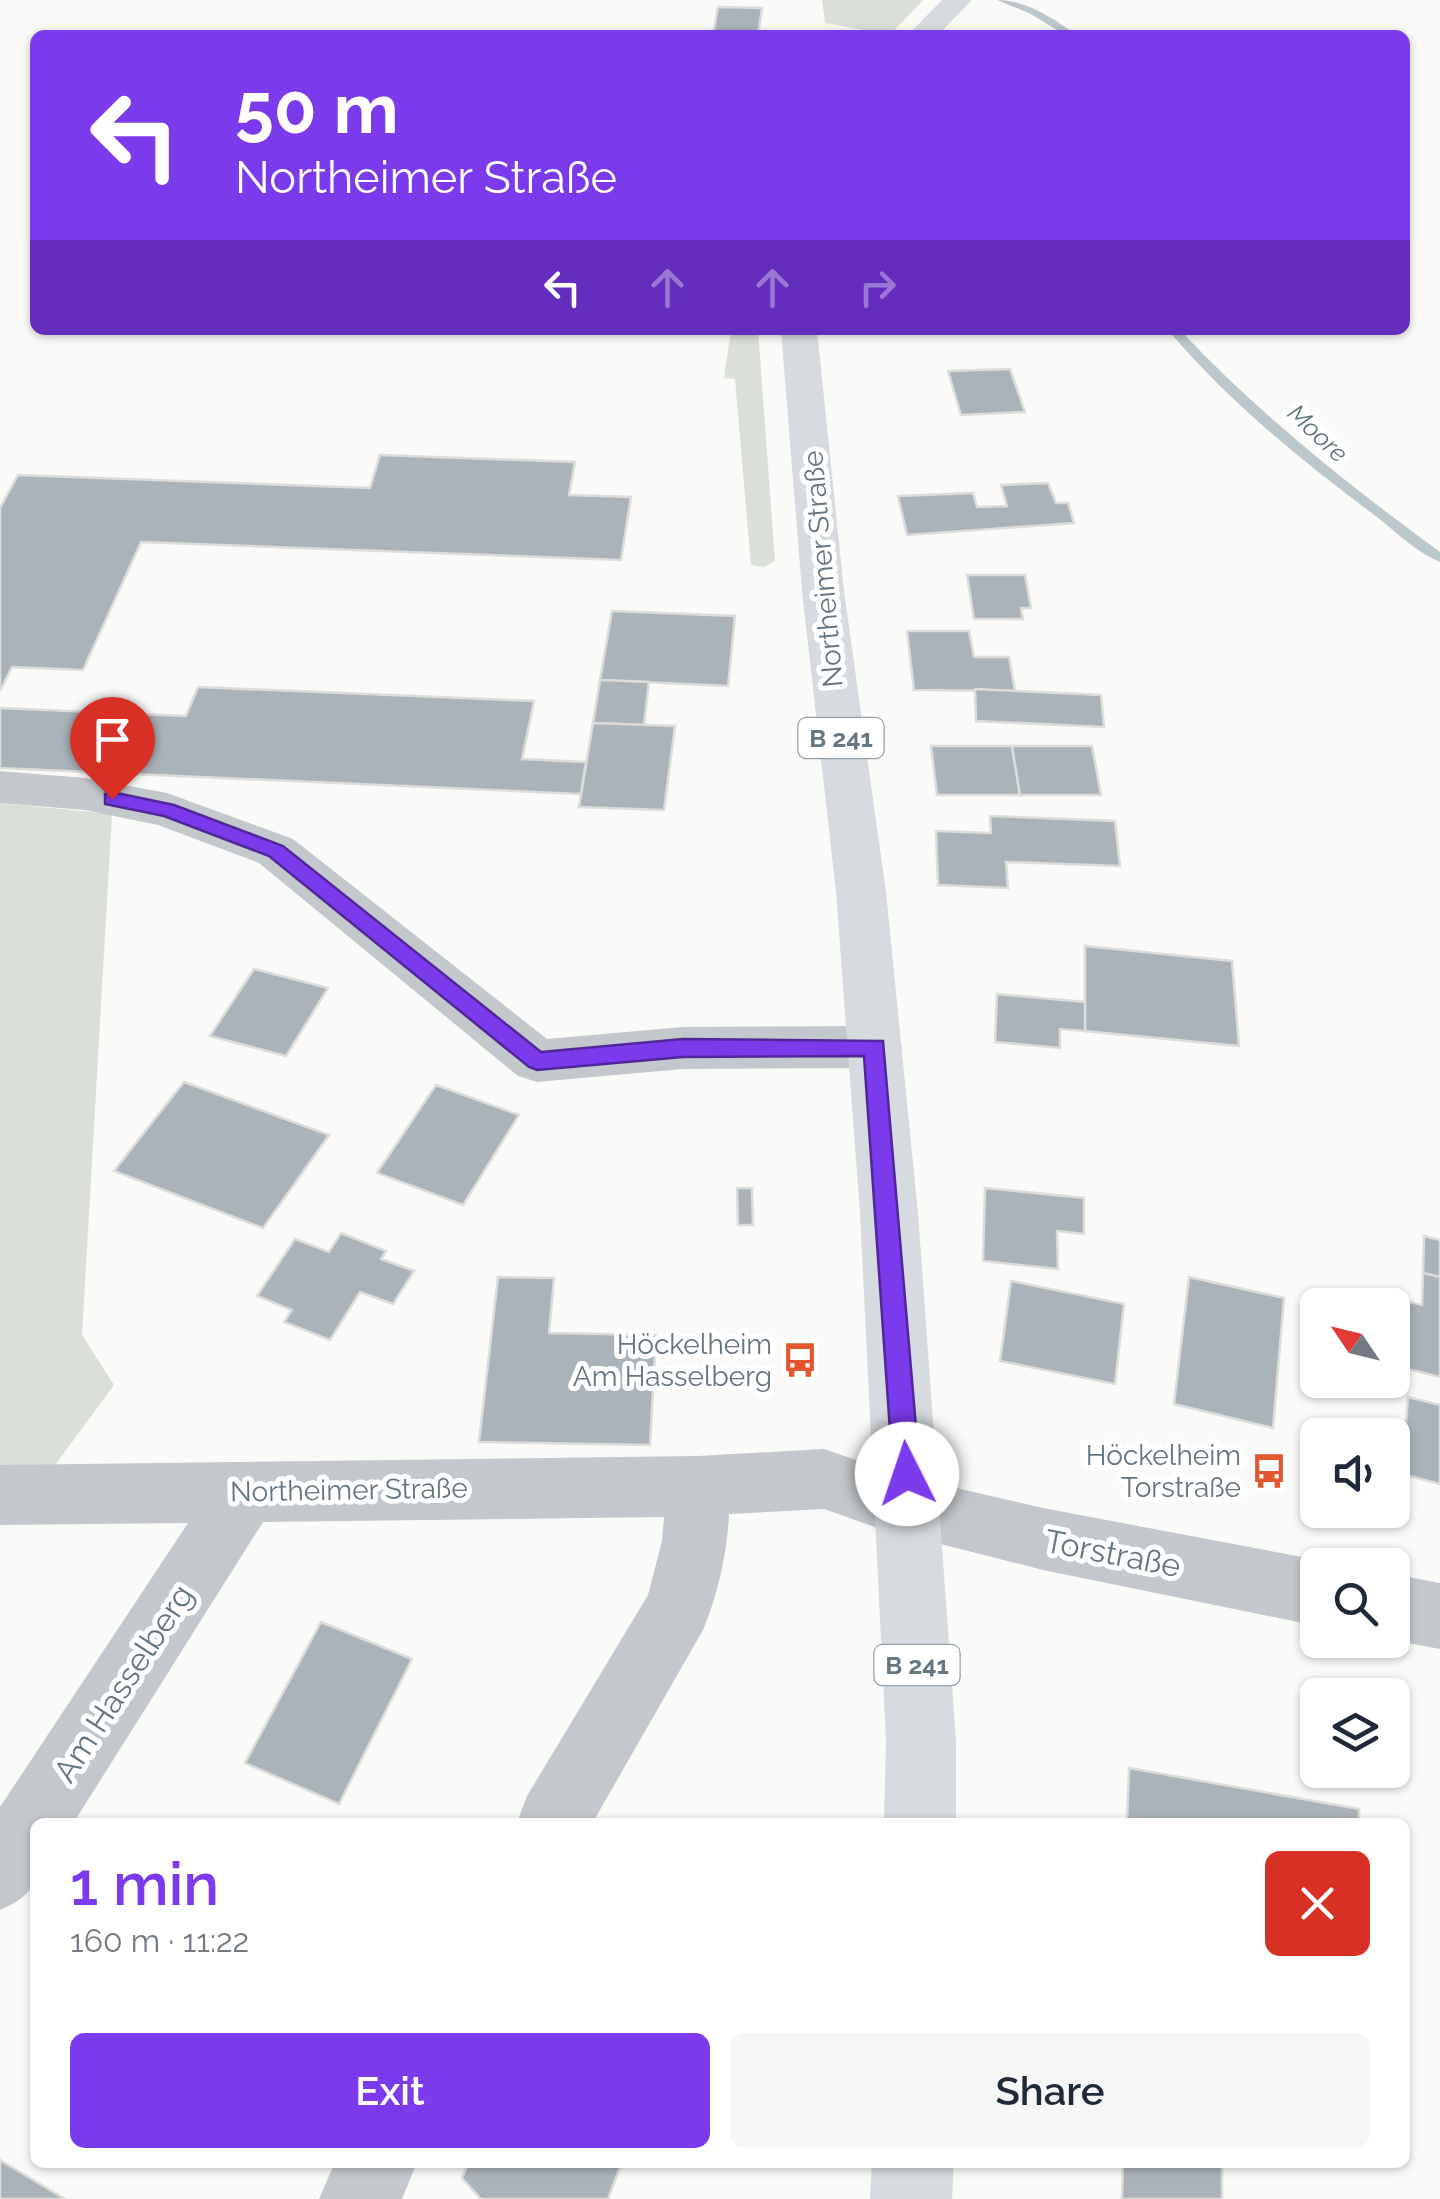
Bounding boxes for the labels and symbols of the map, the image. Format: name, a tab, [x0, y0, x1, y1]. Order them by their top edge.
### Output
water label: Moore	[1282, 398, 1354, 468]
street label: Northeimer Straße	[796, 449, 850, 689]
pin	[70, 697, 155, 800]
road number: B 241	[798, 718, 884, 758]
north arrow	[1300, 1288, 1410, 1398]
place label: Höckelheim Am Hasselberg	[573, 1328, 772, 1393]
bus stop icon: Höckelheim Am Hasselberg	[781, 1341, 819, 1379]
position arrow	[855, 1422, 959, 1526]
place label: Höckelheim Torstraße	[1086, 1439, 1241, 1504]
bus stop icon: Höckelheim Torstraße	[1250, 1452, 1288, 1490]
street label: Northeimer Straße	[230, 1471, 468, 1509]
street label: Torstraße	[1042, 1522, 1184, 1584]
street label: Am Hasselberg	[46, 1577, 200, 1789]
road number: B 241	[874, 1645, 960, 1685]

